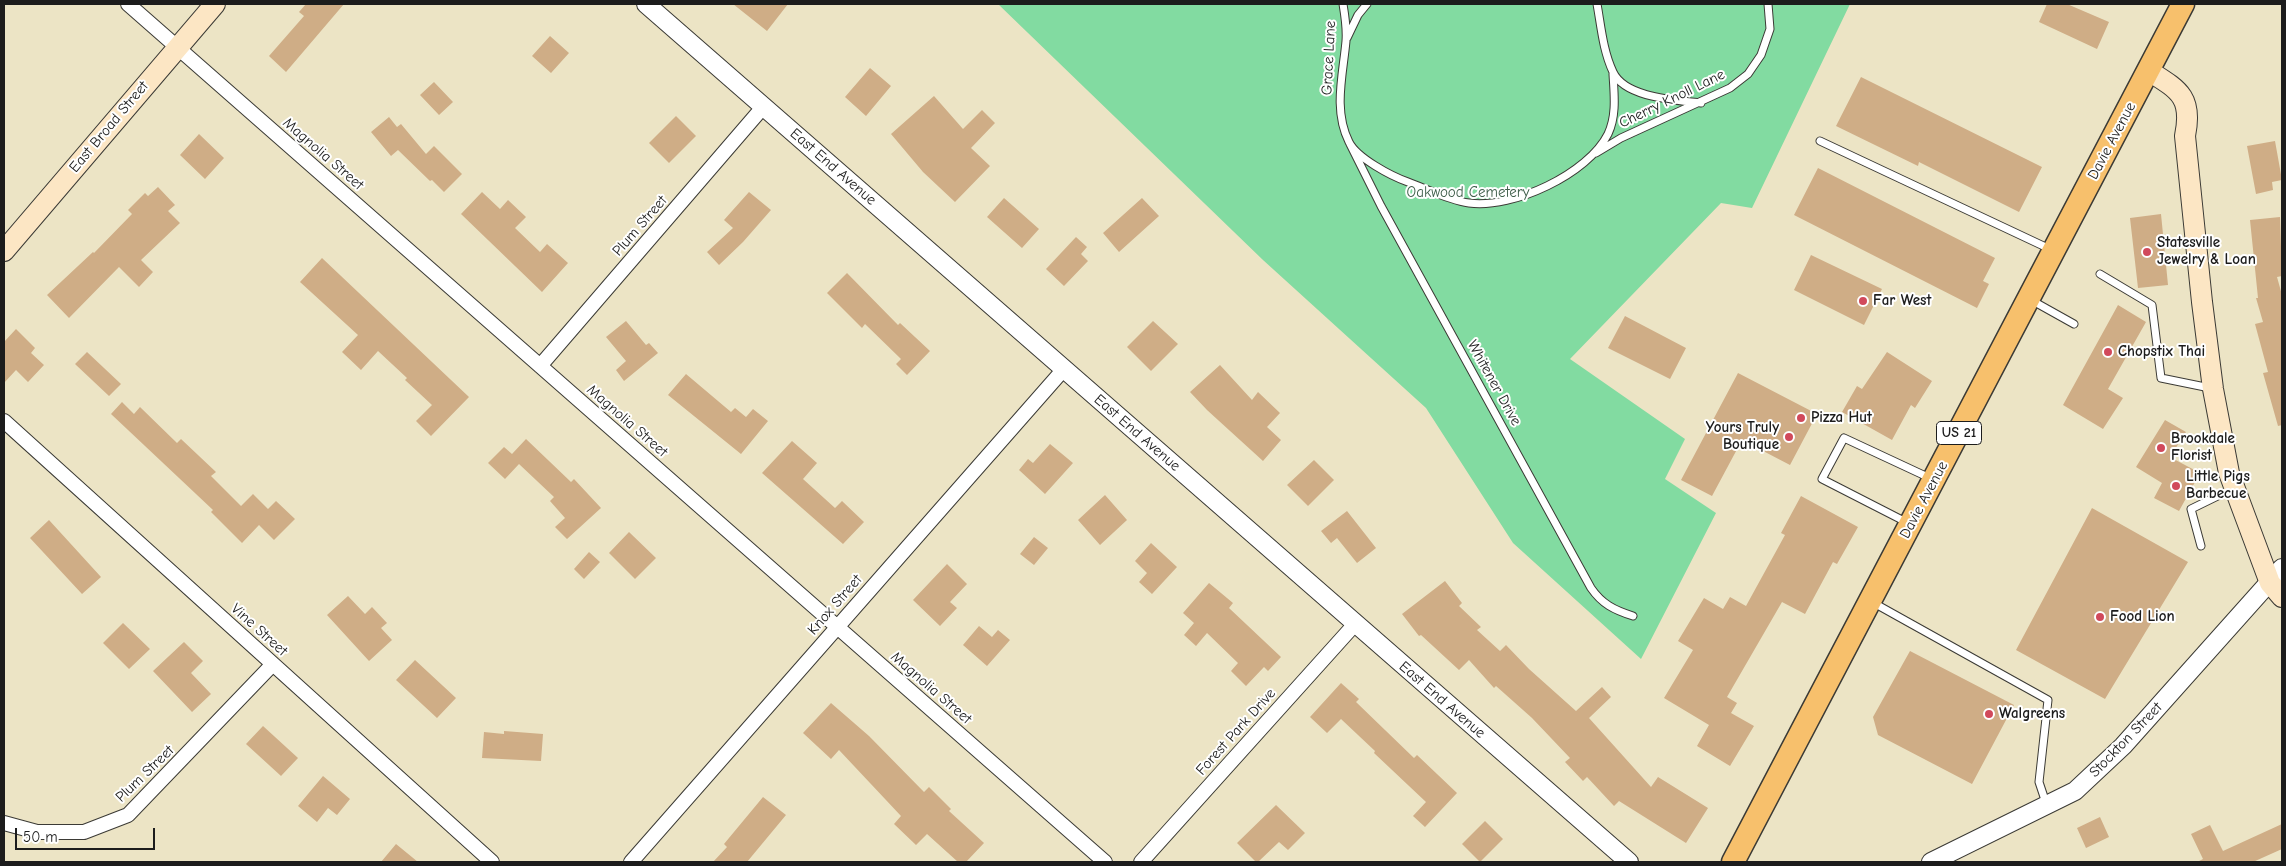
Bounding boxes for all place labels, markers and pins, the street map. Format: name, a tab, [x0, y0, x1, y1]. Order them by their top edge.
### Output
place label: Statesville Jewelry & Loan	[2157, 234, 2256, 269]
marker: Statesville Jewelry & Loan	[2141, 246, 2153, 258]
place label: Far West	[1873, 292, 1931, 310]
marker: Far West	[1857, 295, 1869, 307]
place label: Chopstix Thai	[2118, 343, 2205, 361]
marker: Chopstix Thai	[2102, 346, 2114, 358]
place label: Pizza Hut	[1811, 409, 1872, 427]
marker: Pizza Hut	[1795, 412, 1807, 424]
place label: Yours Truly Boutique	[1706, 419, 1779, 454]
place label: Brookdale Florist	[2171, 430, 2235, 465]
marker: Yours Truly Boutique	[1783, 431, 1795, 443]
marker: Brookdale Florist	[2155, 442, 2167, 454]
place label: Little Pigs Barbecue	[2186, 468, 2250, 503]
marker: Little Pigs Barbecue	[2170, 480, 2182, 492]
place label: Food Lion	[2110, 608, 2175, 626]
marker: Food Lion	[2094, 611, 2106, 623]
place label: Walgreens	[1999, 705, 2065, 723]
marker: Walgreens	[1983, 708, 1995, 720]

